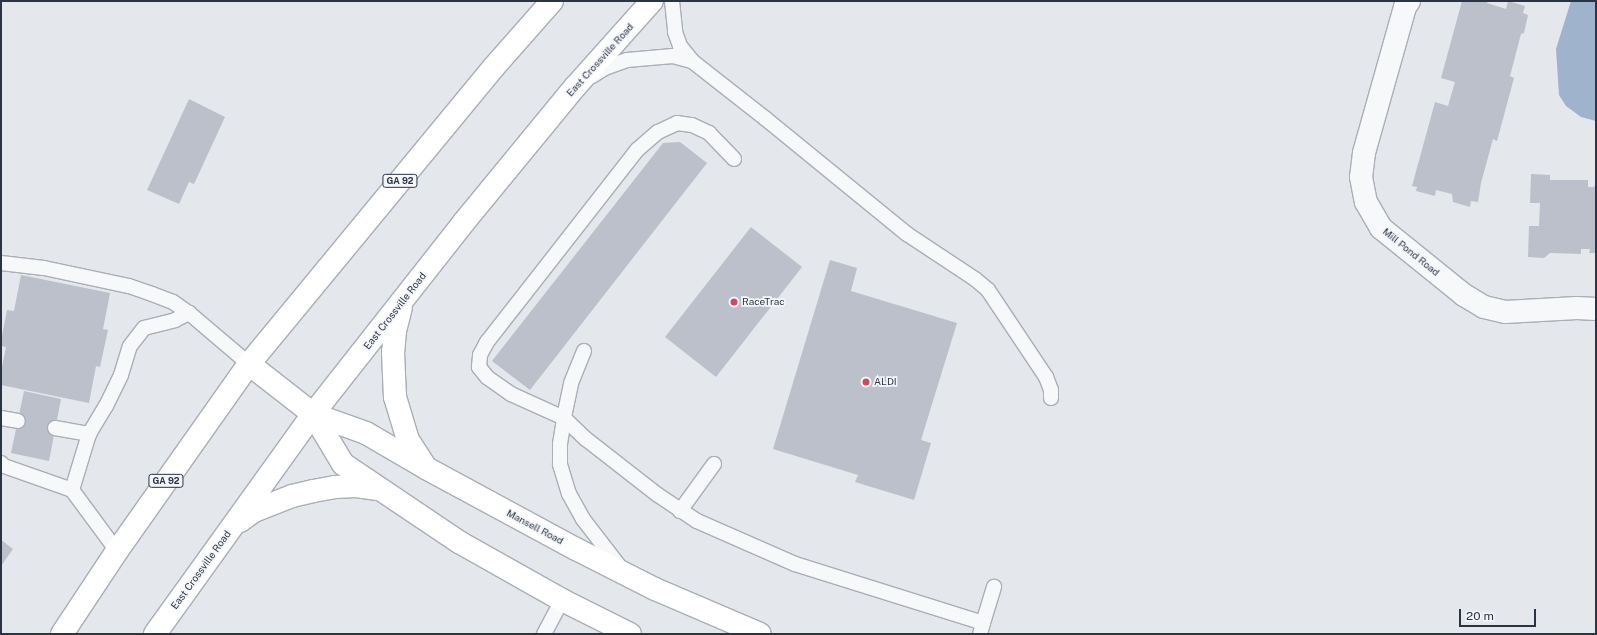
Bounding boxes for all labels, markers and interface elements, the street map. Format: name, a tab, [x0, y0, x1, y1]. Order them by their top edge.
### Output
street label: East Crossville Road	[564, 21, 636, 99]
road number: GA 92	[382, 174, 418, 188]
street label: Mill Pond Road	[1380, 225, 1442, 279]
street label: East Crossville Road	[361, 270, 429, 352]
place label: RaceTrac	[742, 296, 785, 308]
marker: RaceTrac	[729, 297, 739, 307]
place label: ALDI	[874, 376, 897, 388]
marker: ALDI	[861, 377, 871, 387]
road number: GA 92	[148, 474, 184, 488]
street label: Mansell Road	[504, 507, 566, 547]
street label: East Crossville Road	[168, 528, 234, 612]
scale bar	[1461, 601, 1538, 627]
text: 20 m	[1466, 609, 1494, 623]

